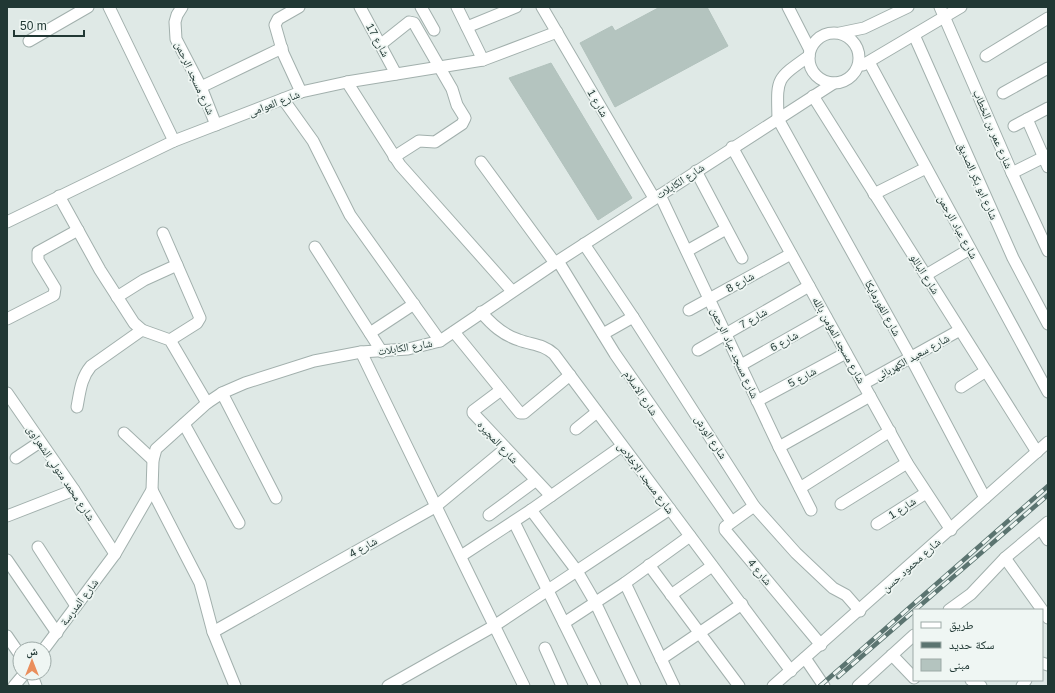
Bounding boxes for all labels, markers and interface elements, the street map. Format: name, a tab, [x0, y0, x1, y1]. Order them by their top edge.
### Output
scale bar	[14, 12, 84, 38]
text: 50 m	[20, 19, 47, 33]
street label: شارع 17	[363, 21, 392, 59]
street label: شارع مسجد الرحمن	[172, 40, 217, 117]
street label: شارع 1	[584, 87, 611, 120]
street label: شارع العوامى	[247, 88, 302, 119]
street label: شارع عمر بن الخطاب	[970, 88, 1015, 171]
street label: شارع ابو بكر الصديق	[955, 141, 1000, 222]
street label: شارع الكابلات	[654, 161, 707, 202]
street label: شارع عباد الرحمن	[935, 193, 980, 261]
street label: شارع الباللو	[907, 252, 942, 297]
street label: شارع 8	[724, 269, 757, 295]
street label: شارع الفورمايكا	[862, 278, 903, 339]
street label: شارع مسجد المؤمن بالله	[809, 295, 868, 386]
street label: شارع 7	[737, 305, 770, 332]
street label: شارع مسجد عباد الرحمن	[708, 306, 761, 401]
street label: شارع 6	[768, 328, 801, 354]
street label: شارع سعيد الكهربائى	[873, 332, 952, 383]
street label: شارع الكابلات	[377, 337, 433, 358]
street label: شارع 5	[786, 365, 819, 390]
street label: شارع الاسلام	[621, 368, 660, 418]
street label: شارع الورش	[692, 413, 730, 462]
street label: شارع المجيره	[475, 418, 521, 466]
street label: شارع محمد متولي الشعراوى	[22, 423, 97, 524]
street label: شارع مسجد الإخلاص	[615, 440, 677, 517]
street label: شارع 1	[886, 495, 918, 522]
street label: شارع 4	[347, 534, 380, 560]
street label: شارع محمود حسن	[879, 536, 943, 595]
street label: شارع 4	[745, 557, 774, 588]
street label: شارع المدرسة	[58, 576, 101, 628]
legend	[913, 609, 1043, 681]
text: طريق	[949, 618, 974, 632]
text: سكة حديد	[949, 638, 994, 652]
north arrow	[12, 641, 52, 681]
text: ش	[26, 645, 38, 659]
text: مبنى	[949, 658, 970, 672]

